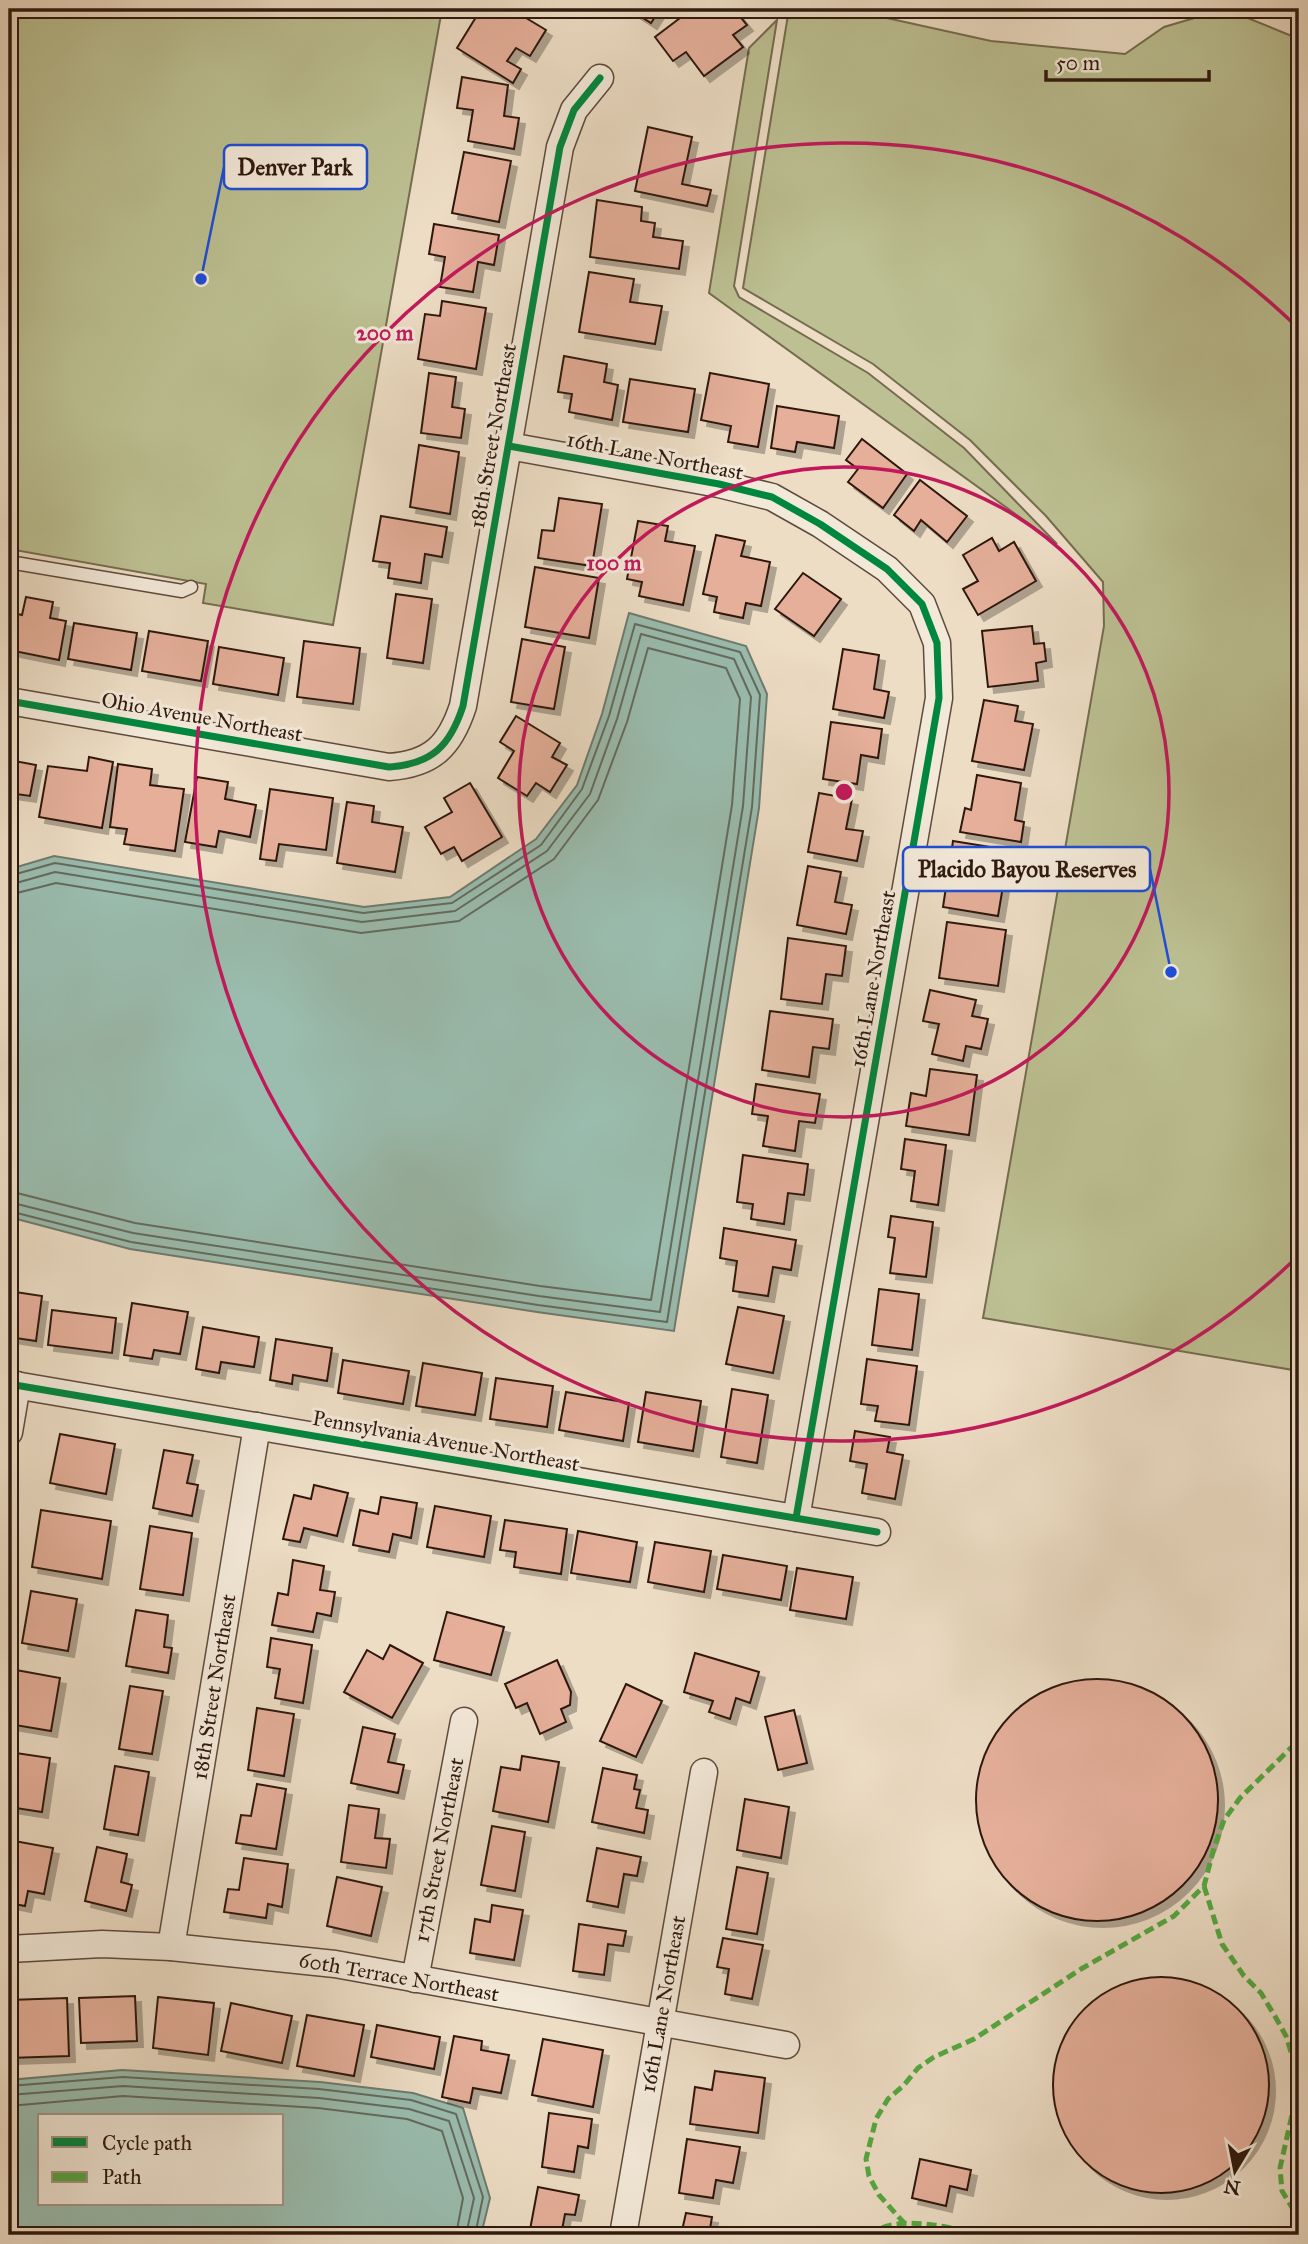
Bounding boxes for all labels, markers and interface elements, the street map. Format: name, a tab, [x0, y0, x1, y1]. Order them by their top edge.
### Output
scale bar	[1046, 38, 1208, 82]
text: 50 m	[1056, 50, 1101, 76]
callout: Denver Park	[224, 145, 367, 189]
text: Denver Park	[237, 153, 354, 181]
text: 200 m	[357, 320, 414, 346]
street label: 18th Street Northeast	[464, 341, 522, 531]
street label: 16th Lane Northeast	[564, 426, 746, 486]
text: 100 m	[587, 550, 642, 576]
street label: Ohio Avenue Northeast	[99, 686, 305, 748]
centre of rings	[832, 780, 856, 804]
callout: Placido Bayou Reserves	[903, 847, 1150, 891]
text: Placido Bayou Reserves	[918, 855, 1137, 884]
street label: 16th Lane Northeast	[845, 888, 901, 1070]
street label: Pennsylvania Avenue Northeast	[311, 1405, 582, 1477]
street label: 18th Street Northeast	[186, 1592, 242, 1782]
street label: 17th Street Northeast	[408, 1755, 470, 1945]
street label: 16th Lane Northeast	[635, 1913, 691, 2095]
street label: 60th Terrace Northeast	[297, 1947, 502, 2007]
legend	[38, 2114, 284, 2206]
text: Cycle path	[102, 2130, 193, 2156]
north arrow	[1200, 2136, 1270, 2206]
text: Path	[102, 2164, 142, 2190]
text: N	[1222, 2175, 1242, 2200]

